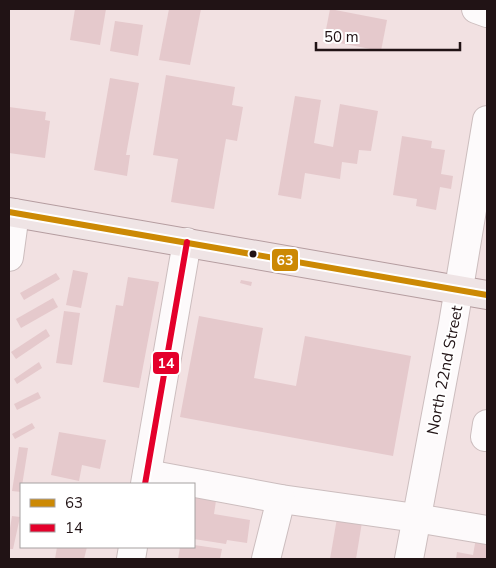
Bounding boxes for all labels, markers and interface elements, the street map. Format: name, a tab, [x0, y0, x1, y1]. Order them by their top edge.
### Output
scale bar	[316, 20, 460, 52]
text: 50 m	[324, 27, 359, 47]
line badge: 63	[271, 248, 299, 272]
unlabelled marker	[248, 249, 258, 259]
text: 63	[277, 251, 293, 270]
street label: North 22nd Street	[422, 303, 468, 437]
line badge: 14	[152, 351, 180, 375]
text: 14	[158, 354, 175, 373]
legend	[20, 483, 195, 548]
text: 63	[65, 493, 83, 513]
text: 14	[65, 518, 83, 538]

